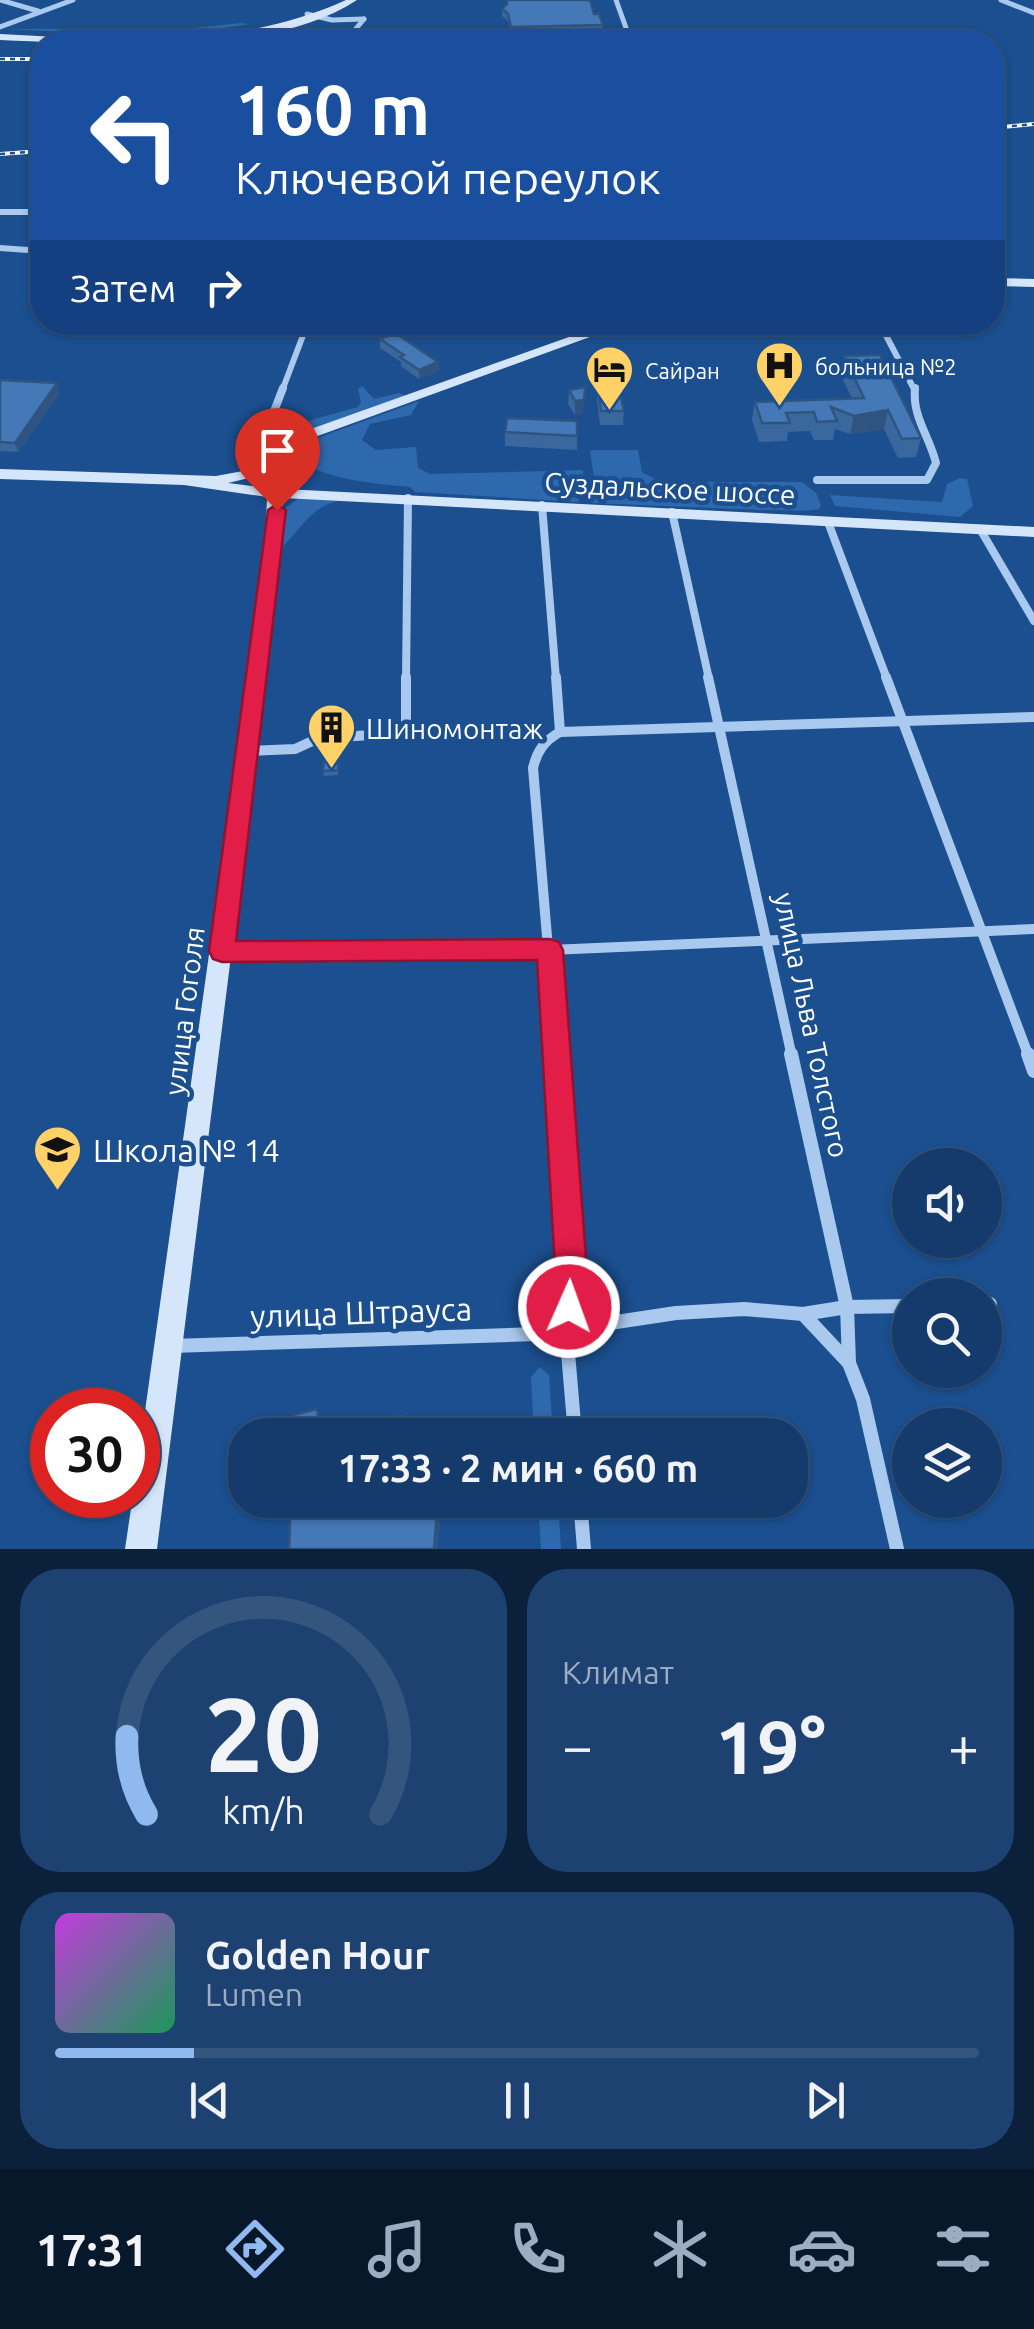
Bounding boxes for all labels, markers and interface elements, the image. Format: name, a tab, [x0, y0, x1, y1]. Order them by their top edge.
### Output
icon: left	[70, 70, 200, 200]
text: 160 m	[235, 70, 430, 148]
text: Ключевой переулок	[235, 152, 661, 203]
icon: right	[196, 260, 251, 315]
text: Затем	[70, 267, 176, 309]
hospital icon: больница №2	[754, 340, 806, 408]
hotel icon: Сайран	[584, 344, 636, 412]
place label: больница №2	[815, 354, 957, 379]
place label: Сайран	[645, 358, 720, 383]
pin	[235, 408, 320, 511]
icon: arrive	[250, 423, 305, 478]
street label: Суздальское шоссе	[544, 466, 796, 510]
building icon: Шиномонтаж	[305, 702, 357, 770]
place label: Шиномонтаж	[366, 713, 543, 744]
street label: улица Льва Толстого	[769, 890, 855, 1160]
street label: улица Гоголя	[158, 925, 210, 1097]
school or university icon: Школа № 14	[32, 1124, 84, 1192]
place label: Школа № 14	[93, 1132, 280, 1168]
map controls	[892, 1148, 1002, 1518]
button: sound	[892, 1148, 1002, 1258]
position arrow	[517, 1255, 621, 1359]
button: search	[892, 1278, 1002, 1388]
street label: улица Штрауса	[249, 1290, 473, 1334]
speed limit sign: 30	[30, 1388, 160, 1518]
button: layers	[892, 1408, 1002, 1518]
text: 17:33 · 2 мин · 660 m	[338, 1447, 698, 1489]
text: Климат	[562, 1654, 674, 1690]
text: 20	[205, 1675, 322, 1792]
text: 19°	[715, 1704, 826, 1788]
text: −	[562, 1715, 593, 1776]
text: +	[948, 1715, 979, 1776]
text: km/h	[222, 1791, 305, 1831]
text: Golden Hour	[205, 1934, 430, 1976]
text: Lumen	[205, 1976, 303, 2012]
icon: previous	[182, 2073, 237, 2128]
icon: pause	[490, 2073, 545, 2128]
icon: next	[798, 2073, 853, 2128]
icon: directions	[220, 2214, 290, 2284]
icon: music	[362, 2214, 432, 2284]
icon: phone	[503, 2214, 573, 2284]
icon: climate	[645, 2214, 715, 2284]
icon: car	[787, 2214, 857, 2284]
icon: filters	[928, 2214, 998, 2284]
text: 17:31	[36, 2224, 148, 2275]

